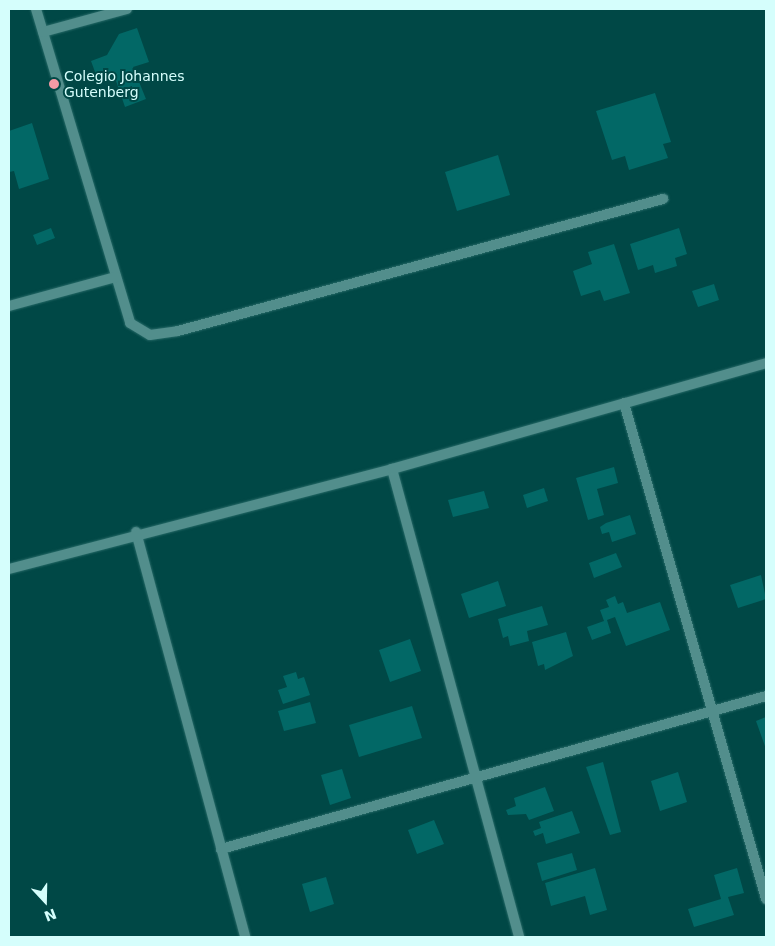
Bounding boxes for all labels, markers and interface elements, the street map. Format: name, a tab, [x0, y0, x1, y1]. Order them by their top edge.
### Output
place label: Colegio Johannes Gutenberg	[64, 68, 184, 100]
marker: Colegio Johannes Gutenberg	[48, 78, 60, 90]
north arrow	[20, 876, 70, 926]
text: N	[42, 905, 59, 925]

